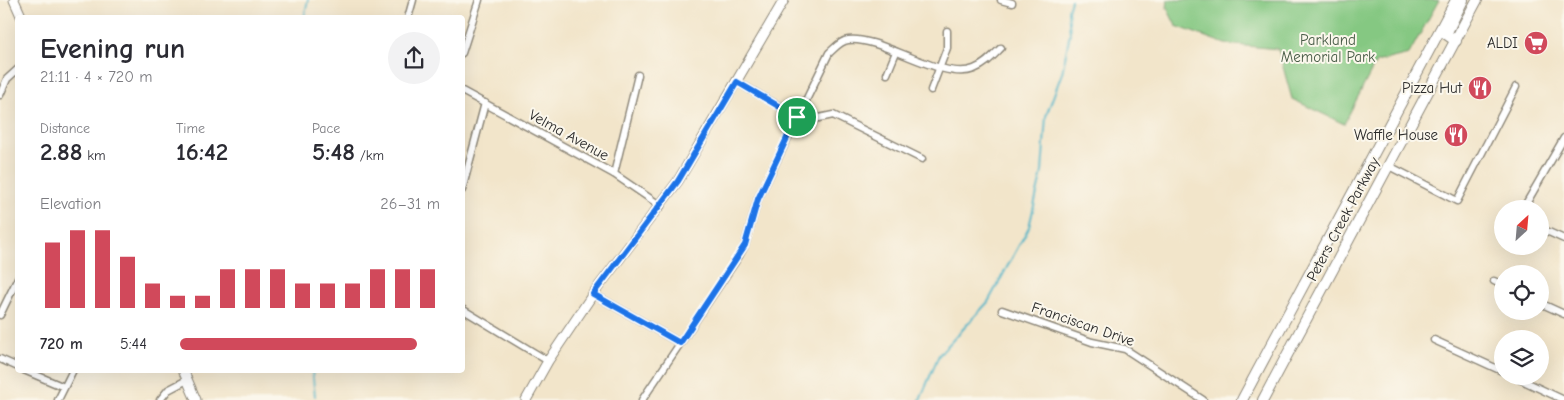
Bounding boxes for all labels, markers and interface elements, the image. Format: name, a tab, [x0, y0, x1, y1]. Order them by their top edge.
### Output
supermarket icon: ALDI	[1523, 30, 1549, 56]
park label: Parkland Memorial Park	[1281, 31, 1376, 66]
button: share	[388, 32, 440, 84]
text: Evening run	[40, 33, 185, 65]
place label: ALDI	[1487, 34, 1518, 52]
text: 21:11 · 4 × 720 m	[40, 68, 152, 86]
restaurant icon: Pizza Hut	[1467, 75, 1493, 101]
place label: Pizza Hut	[1402, 79, 1463, 97]
pin	[776, 96, 818, 138]
icon: arrive	[783, 103, 811, 131]
street label: Velma Avenue	[526, 106, 613, 165]
text: Distance	[40, 120, 90, 137]
text: Time	[176, 120, 205, 137]
text: Pace	[312, 120, 340, 137]
restaurant icon: Waffle House	[1443, 122, 1469, 148]
place label: Waffle House	[1354, 126, 1438, 144]
text: 2.88	[40, 137, 83, 166]
text: 16:42	[176, 137, 228, 166]
text: 5:48	[312, 137, 355, 166]
text: km	[83, 147, 106, 164]
text: /km	[355, 147, 384, 164]
street label: Peters Creek Parkway	[1303, 154, 1383, 284]
text: Elevation	[40, 195, 101, 213]
text: 26–31 m	[380, 195, 440, 213]
north arrow	[1494, 200, 1549, 255]
map controls	[1494, 200, 1549, 385]
button: locate	[1494, 265, 1549, 320]
street label: Franciscan Drive	[1029, 298, 1137, 350]
button: layers	[1494, 330, 1549, 385]
text: 720 m	[40, 335, 83, 353]
text: 5:44	[120, 335, 147, 353]

